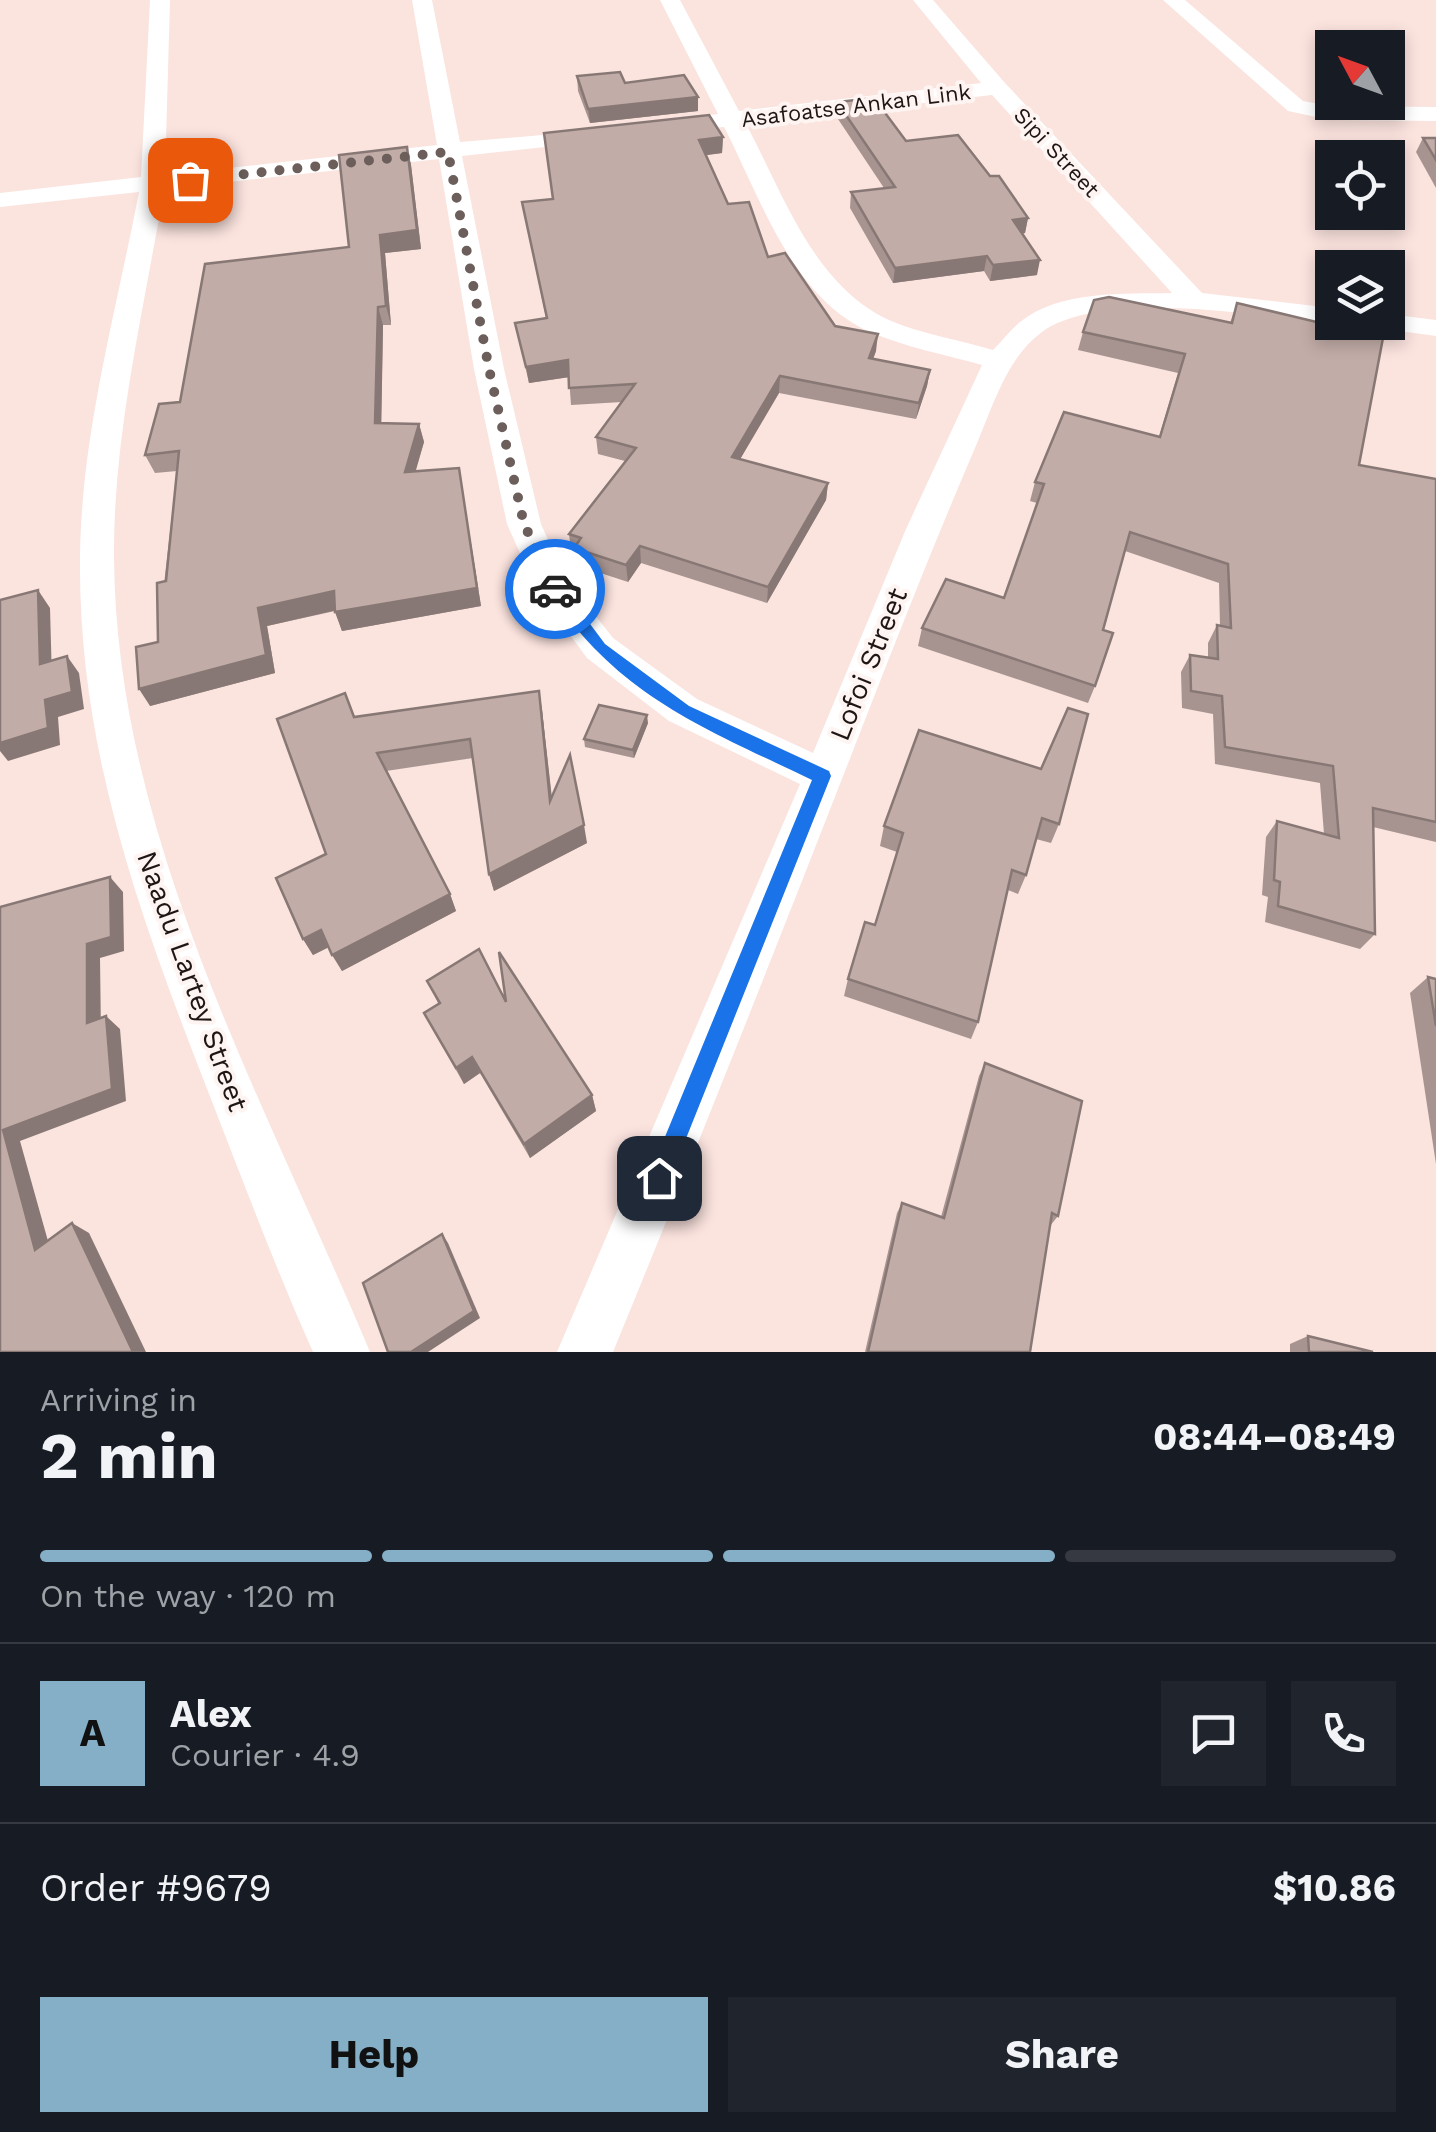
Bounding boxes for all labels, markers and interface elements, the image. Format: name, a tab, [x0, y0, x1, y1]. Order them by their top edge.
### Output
north arrow	[1315, 30, 1405, 120]
map controls	[1315, 30, 1405, 340]
street label: Asafoatse Ankan Link	[740, 79, 972, 132]
street label: Sipi Street	[1009, 102, 1104, 202]
pin	[148, 138, 233, 223]
button: locate	[1315, 140, 1405, 230]
icon: bag	[163, 153, 218, 208]
button: layers	[1315, 250, 1405, 340]
courier	[505, 539, 605, 639]
icon: car	[528, 562, 583, 617]
street label: Lofoi Street	[823, 583, 914, 745]
street label: Naadu Lartey Street	[130, 847, 255, 1116]
pin	[617, 1136, 702, 1221]
icon: home	[632, 1151, 687, 1206]
text: Arriving in	[40, 1381, 197, 1419]
text: 08:44–08:49	[1153, 1415, 1396, 1459]
text: 2 min	[40, 1418, 218, 1494]
text: On the way · 120 m	[40, 1577, 336, 1615]
button: chat	[1161, 1681, 1266, 1786]
button: phone	[1291, 1681, 1396, 1786]
text: Alex	[170, 1692, 252, 1736]
text: A	[80, 1711, 105, 1755]
text: Courier · 4.9	[170, 1736, 360, 1774]
text: Order #9679	[40, 1866, 272, 1910]
text: $10.86	[1273, 1866, 1396, 1910]
button: Help	[40, 1997, 708, 2112]
button: Share	[728, 1997, 1396, 2112]

